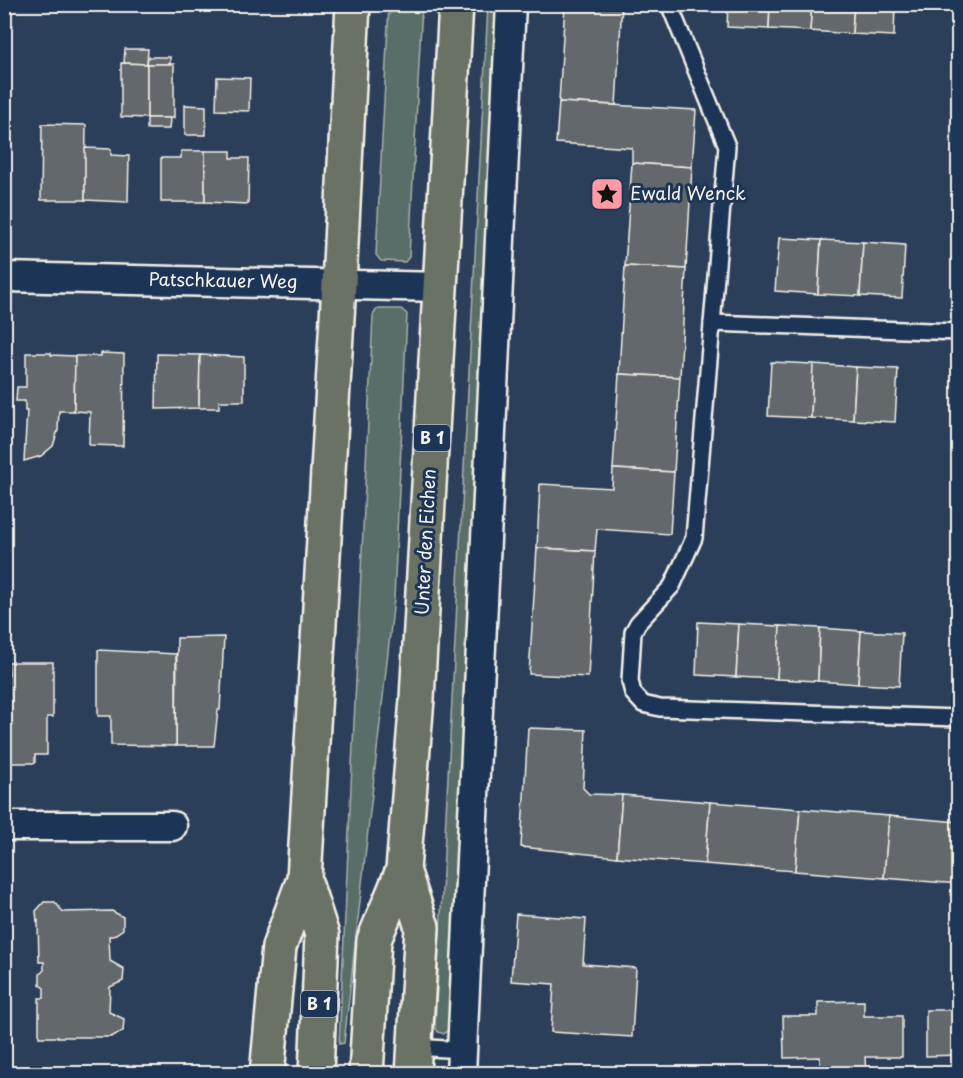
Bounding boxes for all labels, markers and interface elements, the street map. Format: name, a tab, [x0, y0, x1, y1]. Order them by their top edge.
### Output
place icon: Ewald Wenck	[589, 176, 625, 212]
place label: Ewald Wenck	[630, 179, 746, 206]
street label: Patschkauer Weg	[148, 265, 298, 294]
road number: B 1	[414, 425, 450, 451]
street label: Unter den Eichen	[407, 468, 442, 616]
road number: B 1	[301, 991, 337, 1017]

